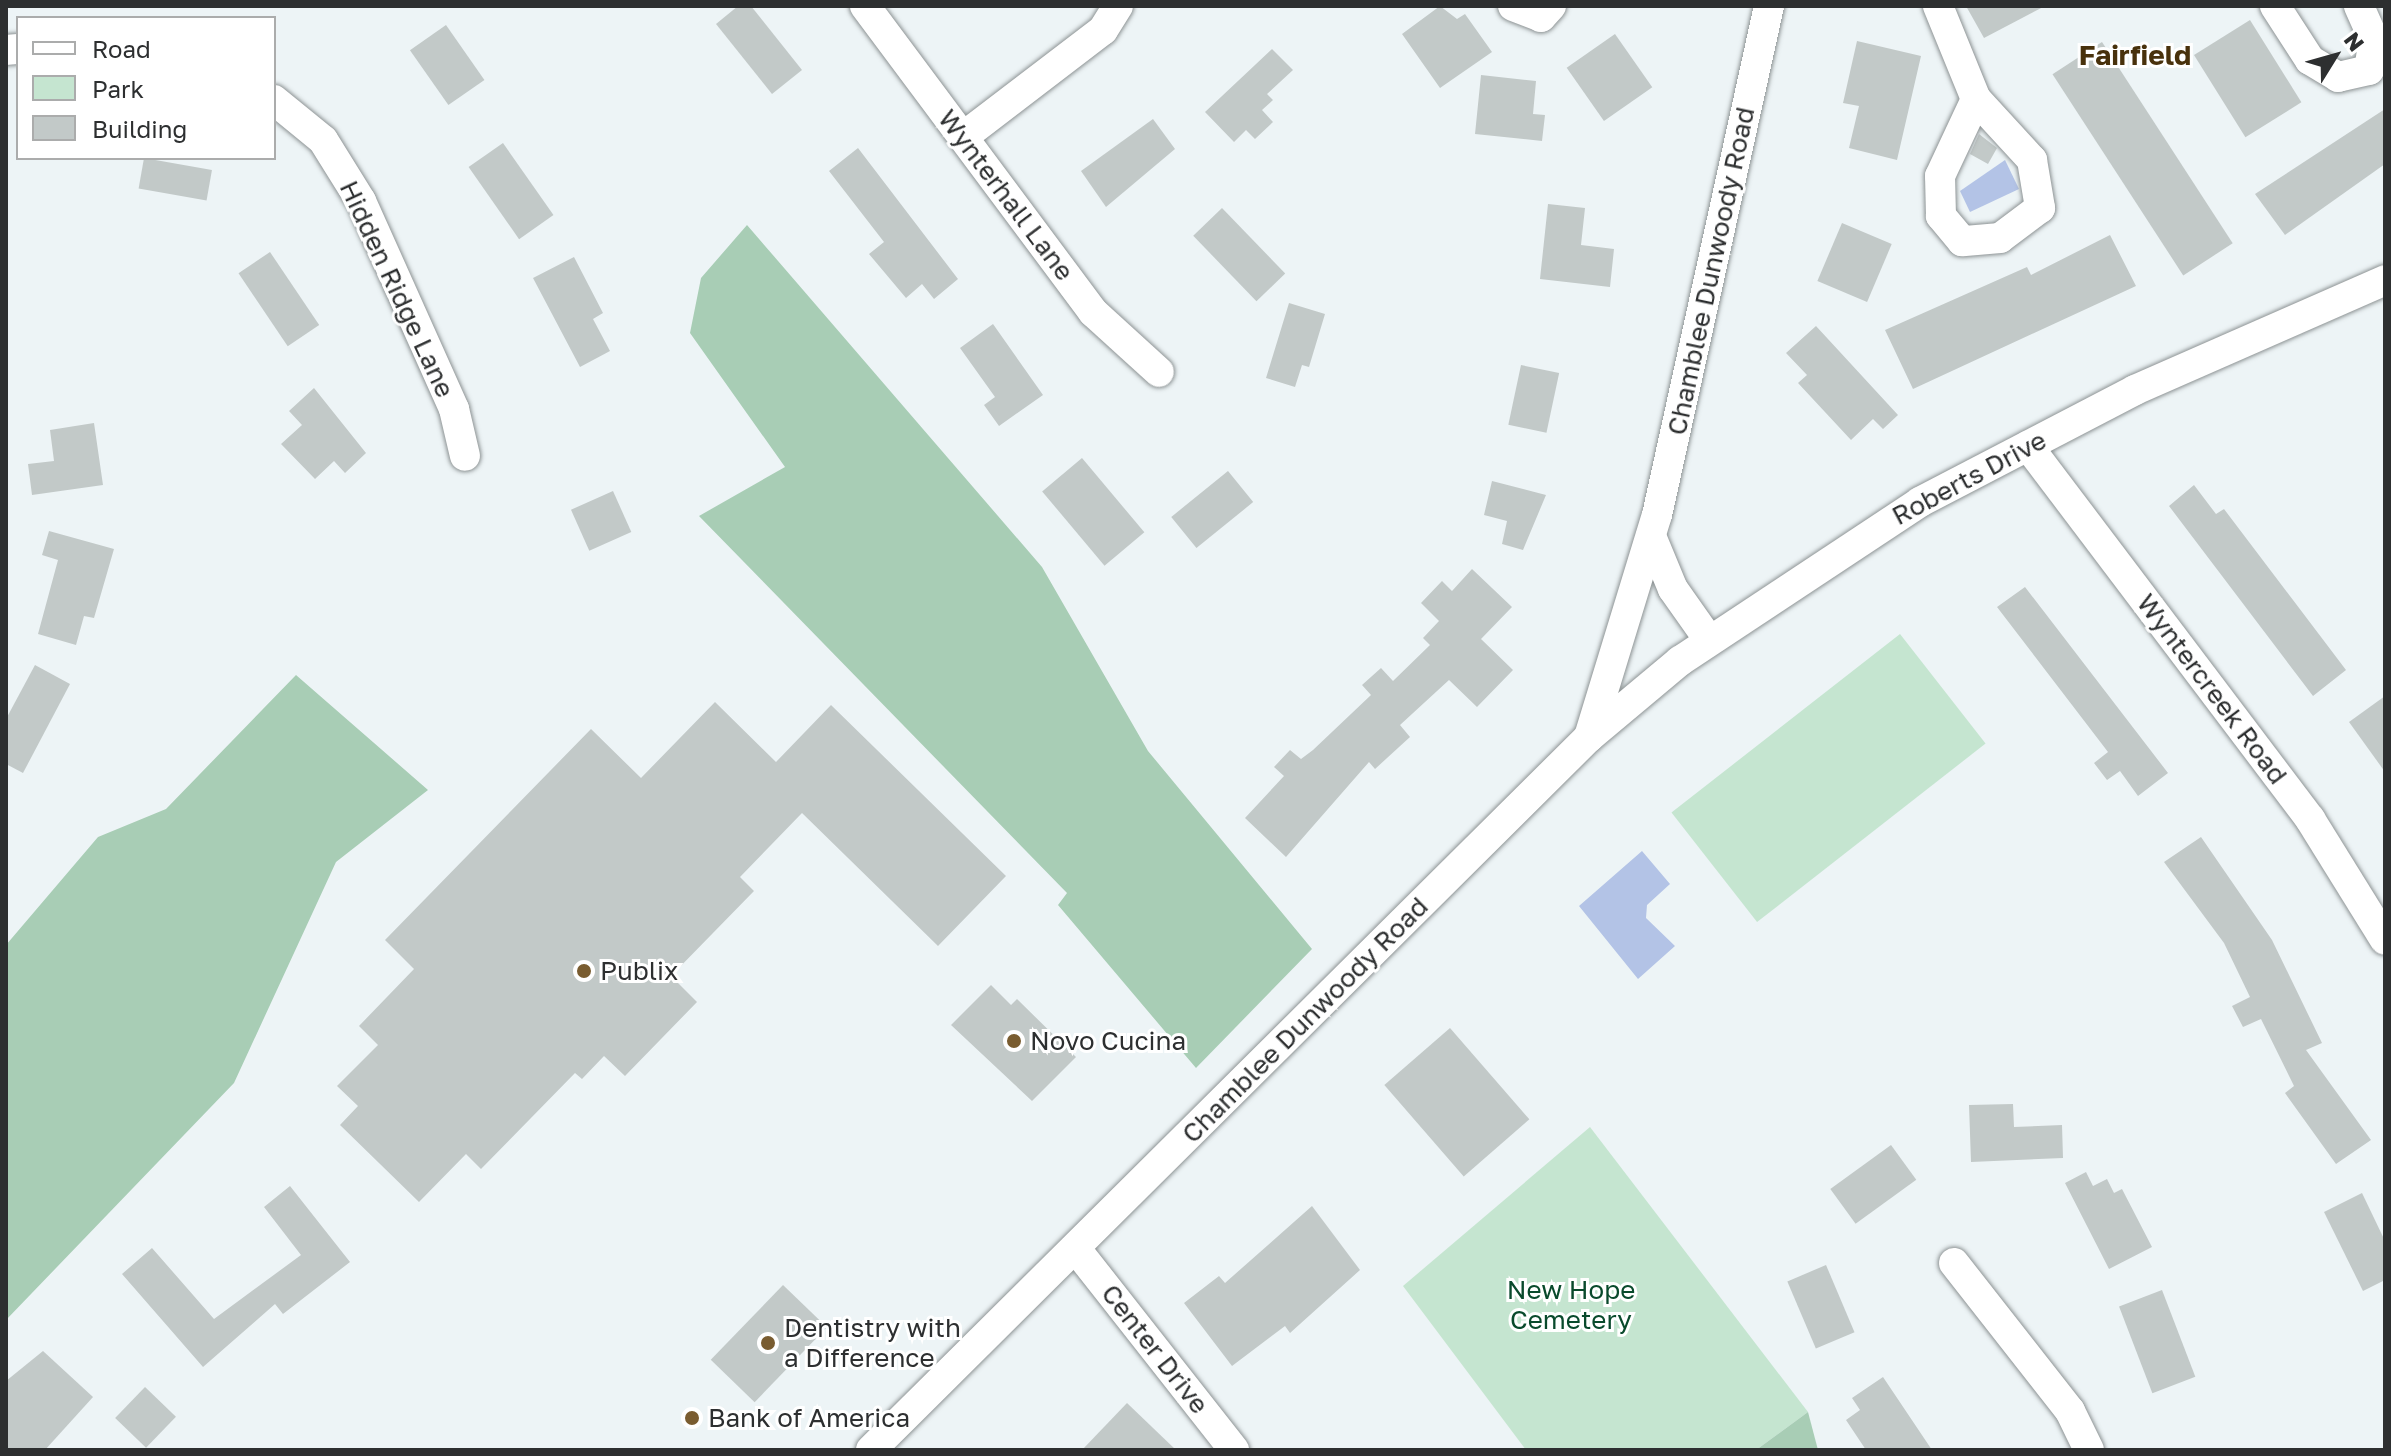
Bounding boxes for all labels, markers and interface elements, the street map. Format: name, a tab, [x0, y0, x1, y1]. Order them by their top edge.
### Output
legend	[16, 16, 276, 160]
north arrow	[2295, 16, 2375, 96]
text: N	[2339, 26, 2370, 56]
text: Road	[92, 34, 151, 63]
district label: Fairfield	[2079, 38, 2191, 72]
text: Park	[92, 74, 144, 103]
street label: Wynterhall Lane	[932, 104, 1080, 286]
street label: Chamblee Dunwoody Road	[1661, 104, 1761, 438]
text: Building	[92, 114, 187, 143]
street label: Hidden Ridge Lane	[333, 176, 461, 402]
street label: Roberts Drive	[1887, 424, 2051, 532]
street label: Wyntercreek Road	[2130, 588, 2294, 790]
street label: Chamblee Dunwoody Road	[1176, 891, 1434, 1149]
place label: Publix	[600, 955, 678, 987]
marker: Publix	[575, 962, 593, 980]
place label: Novo Cucina	[1030, 1025, 1186, 1057]
marker: Novo Cucina	[1005, 1032, 1023, 1050]
park label: New Hope Cemetery	[1507, 1274, 1635, 1336]
street label: Center Drive	[1095, 1278, 1215, 1420]
place label: Dentistry with a Difference	[784, 1312, 961, 1374]
marker: Dentistry with a Difference	[759, 1334, 777, 1352]
place label: Bank of America	[708, 1402, 910, 1434]
marker: Bank of America	[683, 1409, 701, 1427]

